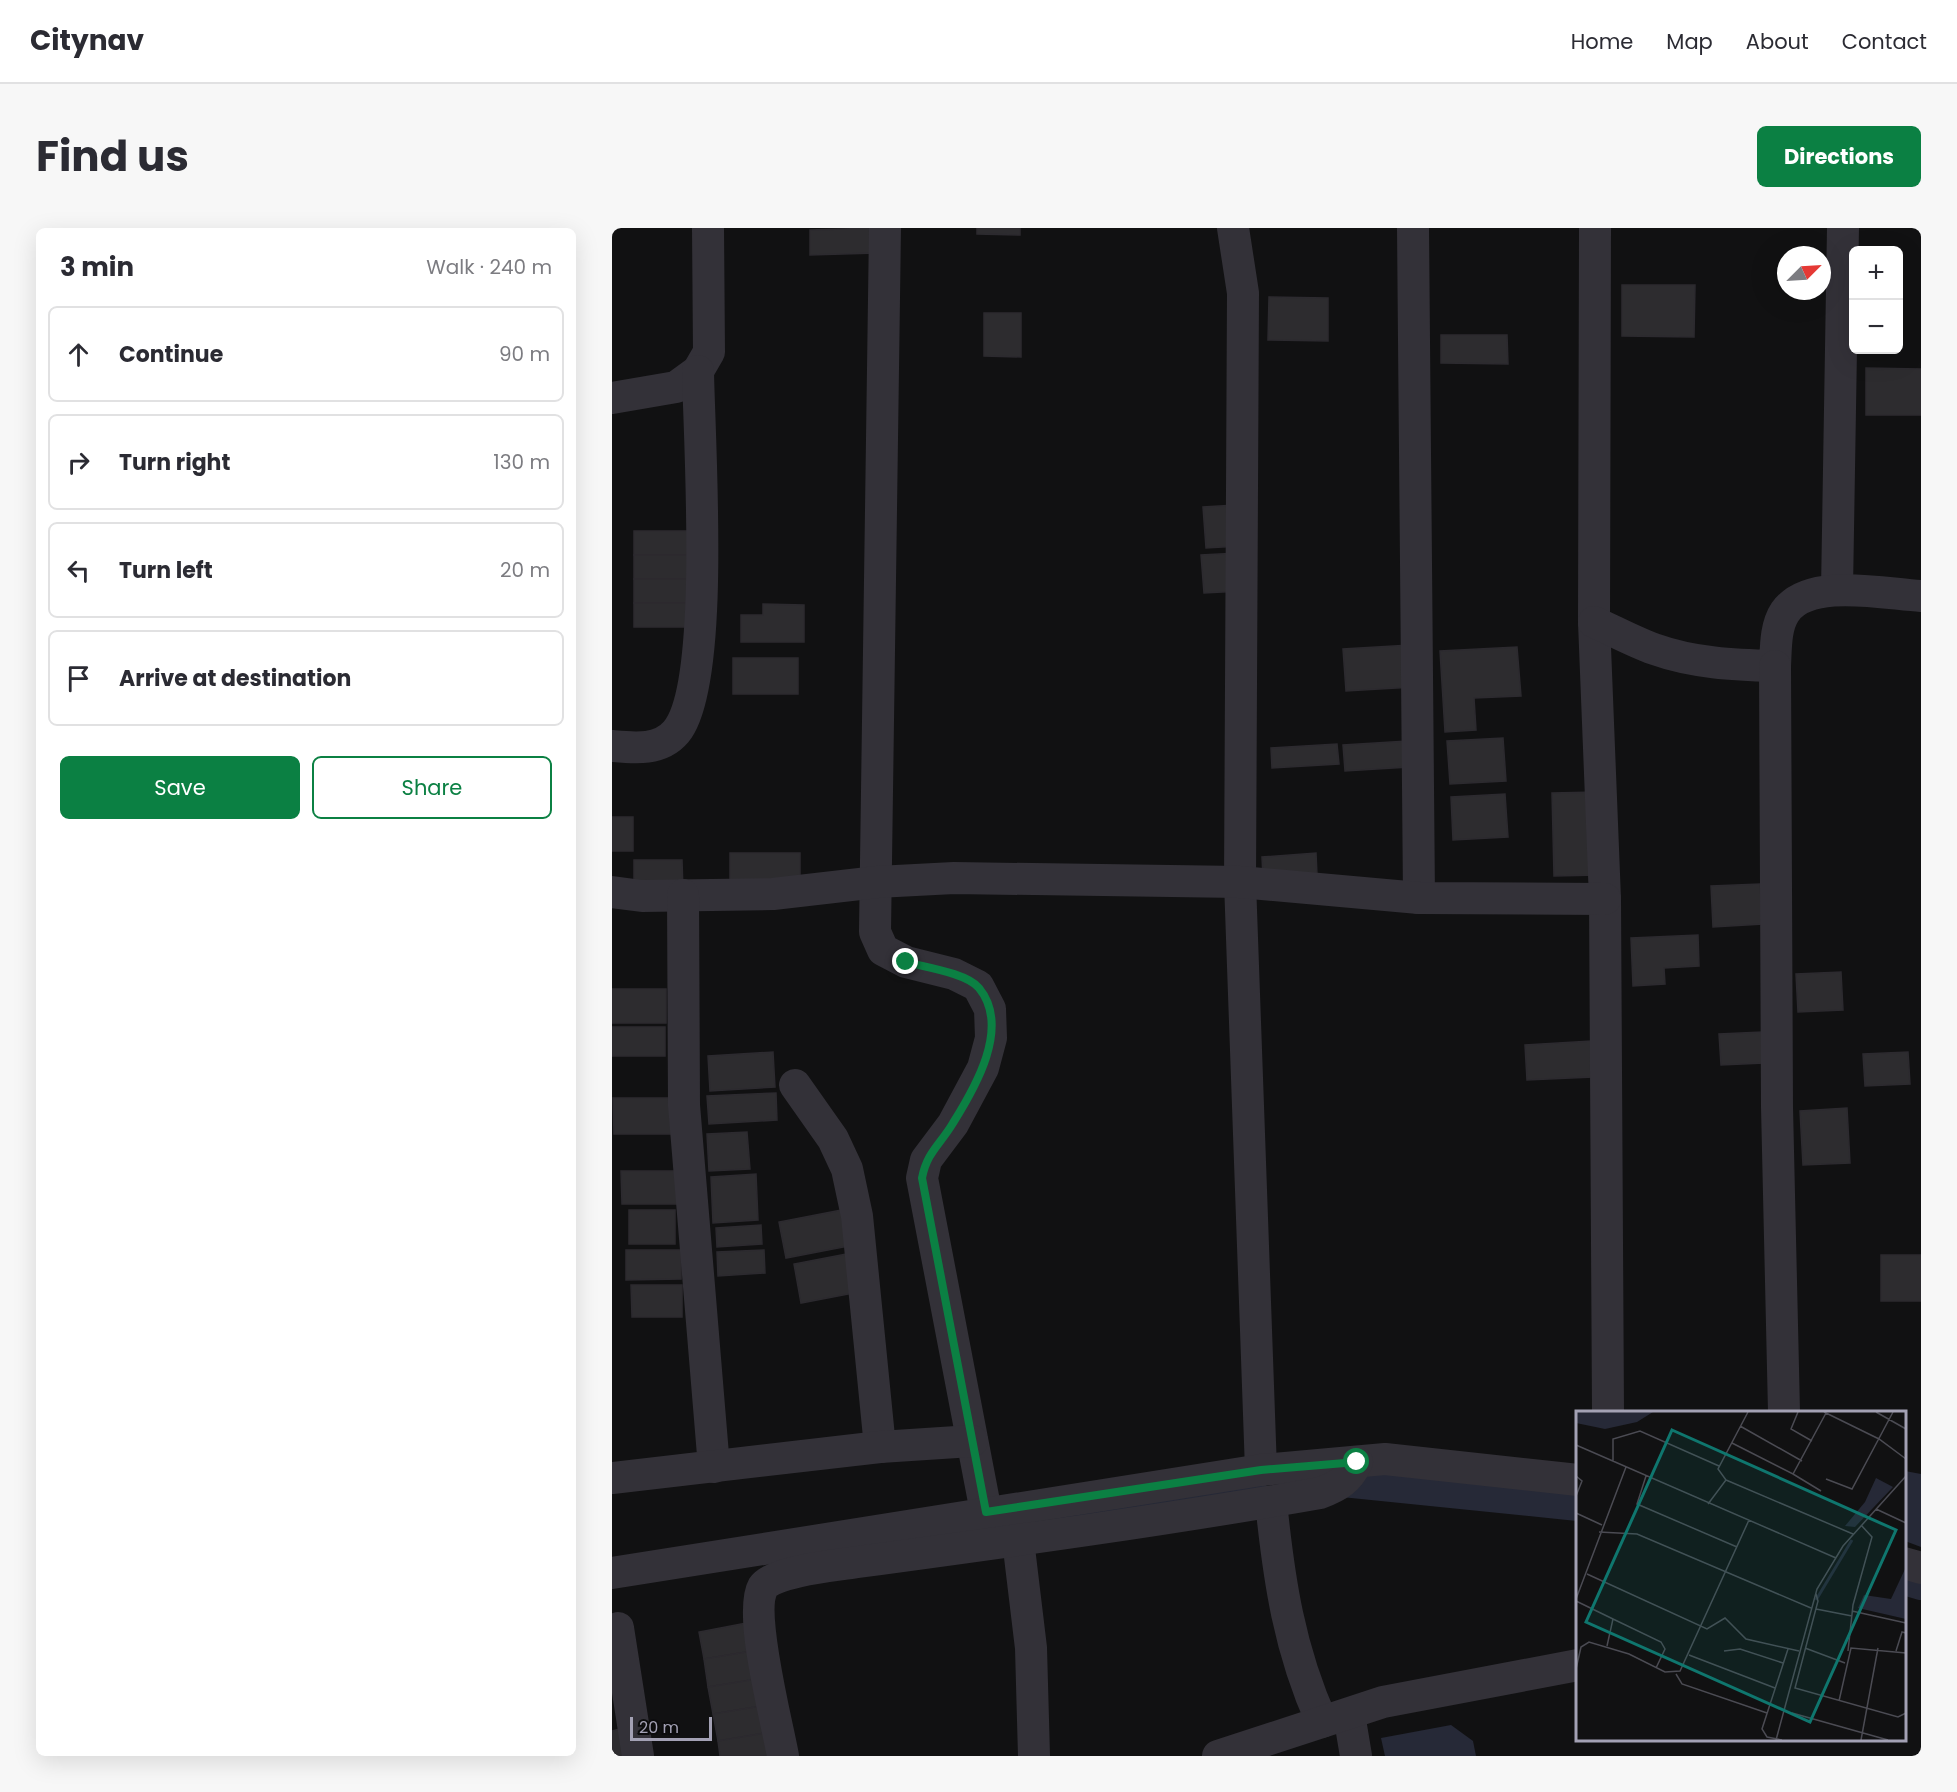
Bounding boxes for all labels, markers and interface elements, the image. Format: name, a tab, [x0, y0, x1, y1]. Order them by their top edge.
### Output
text: Citynav	[30, 21, 144, 60]
text: Home	[1571, 27, 1633, 56]
text: Map	[1666, 27, 1713, 56]
text: About	[1746, 27, 1809, 56]
text: Contact	[1842, 27, 1927, 56]
button: Directions	[1757, 126, 1921, 187]
text: Find us	[36, 127, 189, 186]
north arrow	[1777, 246, 1831, 300]
map controls	[1849, 246, 1903, 354]
button: +	[1849, 246, 1903, 300]
text: 3 min	[60, 249, 134, 285]
text: Walk · 240 m	[426, 253, 552, 281]
button: −	[1849, 300, 1903, 354]
icon: ahead	[62, 338, 95, 371]
text: Continue	[119, 339, 223, 370]
text: 90 m	[499, 340, 550, 368]
icon: right	[62, 446, 95, 479]
text: Turn right	[119, 447, 230, 478]
text: 130 m	[493, 448, 550, 476]
icon: left	[62, 554, 95, 587]
text: Turn left	[119, 555, 213, 586]
text: 20 m	[500, 556, 550, 584]
icon: arrive	[62, 662, 95, 695]
text: Arrive at destination	[119, 663, 351, 694]
button: Save	[60, 756, 300, 819]
button: Share	[312, 756, 552, 819]
route end	[892, 948, 918, 974]
inset map	[1576, 1411, 1906, 1741]
route start	[1343, 1448, 1369, 1474]
scale bar	[630, 1714, 712, 1742]
text: 20 m	[639, 1716, 679, 1739]

